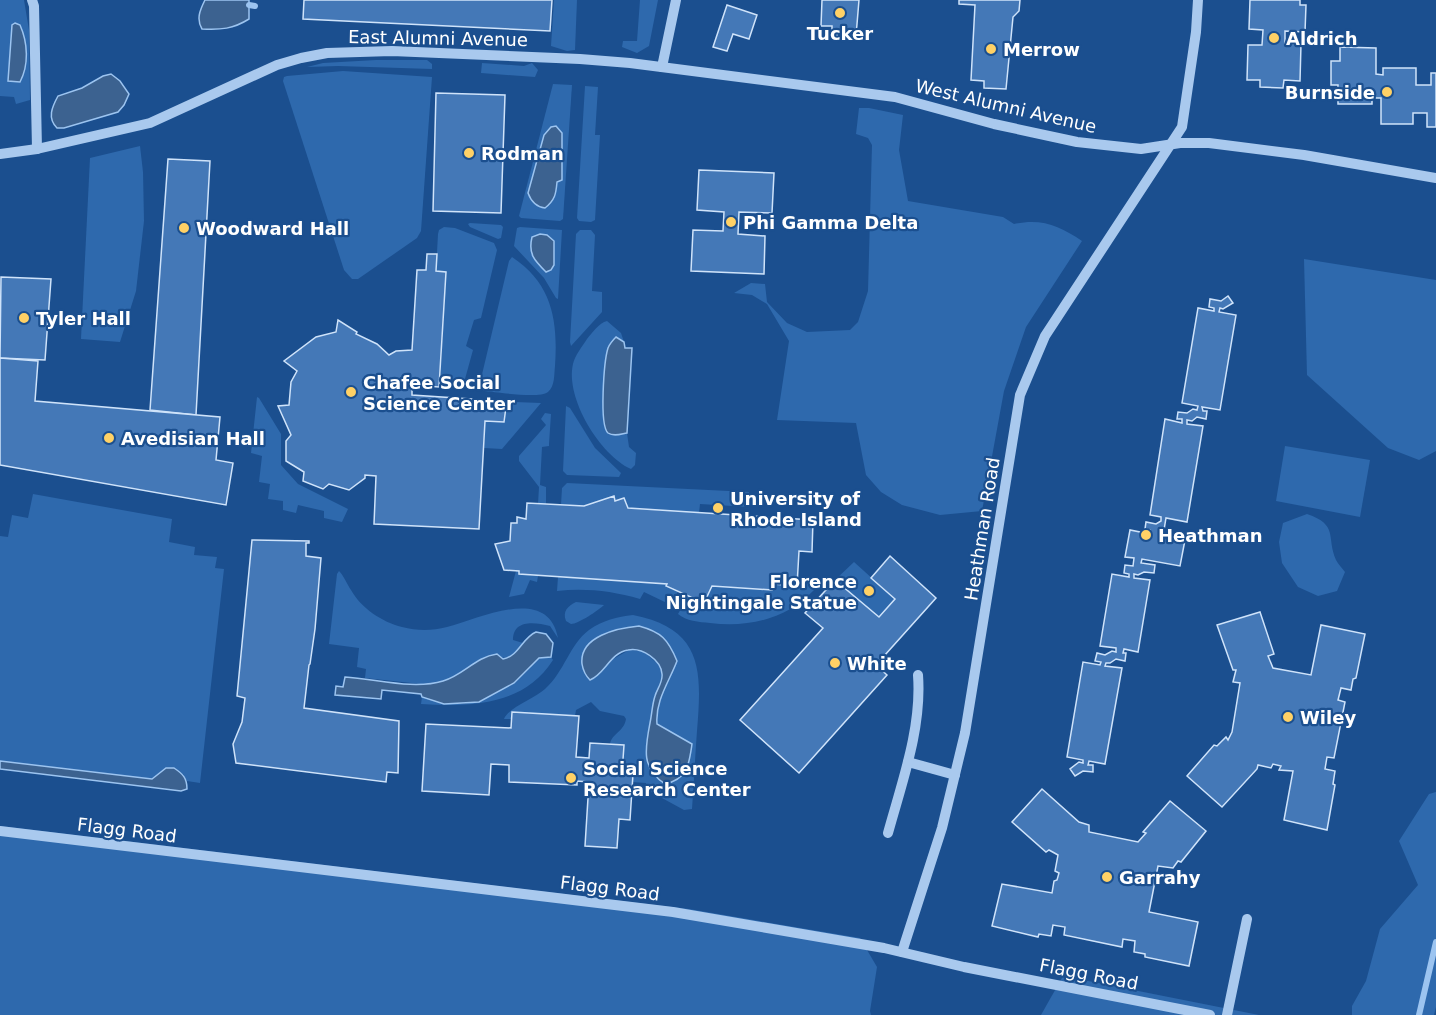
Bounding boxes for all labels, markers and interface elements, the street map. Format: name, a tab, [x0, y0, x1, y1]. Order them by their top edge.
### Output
marker: Tucker	[833, 6, 847, 20]
place label: Tucker	[807, 23, 873, 44]
street label: East Alumni Avenue	[348, 26, 528, 50]
place label: Aldrich	[1286, 28, 1358, 49]
marker: Aldrich	[1267, 31, 1281, 45]
place label: Merrow	[1003, 39, 1080, 60]
marker: Merrow	[984, 42, 998, 56]
street label: West Alumni Avenue	[913, 75, 1099, 137]
place label: Burnside	[1285, 82, 1375, 103]
marker: Burnside	[1380, 85, 1394, 99]
place label: Rodman	[481, 143, 564, 164]
marker: Rodman	[462, 146, 476, 160]
place label: Phi Gamma Delta	[743, 212, 918, 233]
marker: Phi Gamma Delta	[724, 215, 738, 229]
place label: Woodward Hall	[196, 218, 349, 239]
marker: Woodward Hall	[177, 221, 191, 235]
place label: Tyler Hall	[36, 308, 131, 329]
marker: Tyler Hall	[17, 311, 31, 325]
place label: Chafee Social Science Center	[363, 372, 515, 414]
marker: Chafee Social Science Center	[344, 385, 358, 399]
place label: Avedisian Hall	[121, 428, 265, 449]
marker: Avedisian Hall	[102, 431, 116, 445]
street label: Heathman Road	[960, 456, 1004, 602]
place label: University of Rhode Island	[730, 488, 862, 530]
marker: University of Rhode Island	[711, 501, 725, 515]
place label: Heathman	[1158, 525, 1263, 546]
marker: Heathman	[1139, 528, 1153, 542]
place label: Florence Nightingale Statue	[665, 571, 857, 613]
marker: Florence Nightingale Statue	[862, 584, 876, 598]
place label: White	[847, 653, 907, 674]
marker: White	[828, 656, 842, 670]
place label: Wiley	[1300, 707, 1356, 728]
marker: Wiley	[1281, 710, 1295, 724]
place label: Social Science Research Center	[583, 758, 751, 800]
marker: Social Science Research Center	[564, 771, 578, 785]
street label: Flagg Road	[76, 813, 178, 847]
place label: Garrahy	[1119, 867, 1201, 888]
marker: Garrahy	[1100, 870, 1114, 884]
street label: Flagg Road	[559, 871, 661, 905]
street label: Flagg Road	[1038, 954, 1140, 994]

